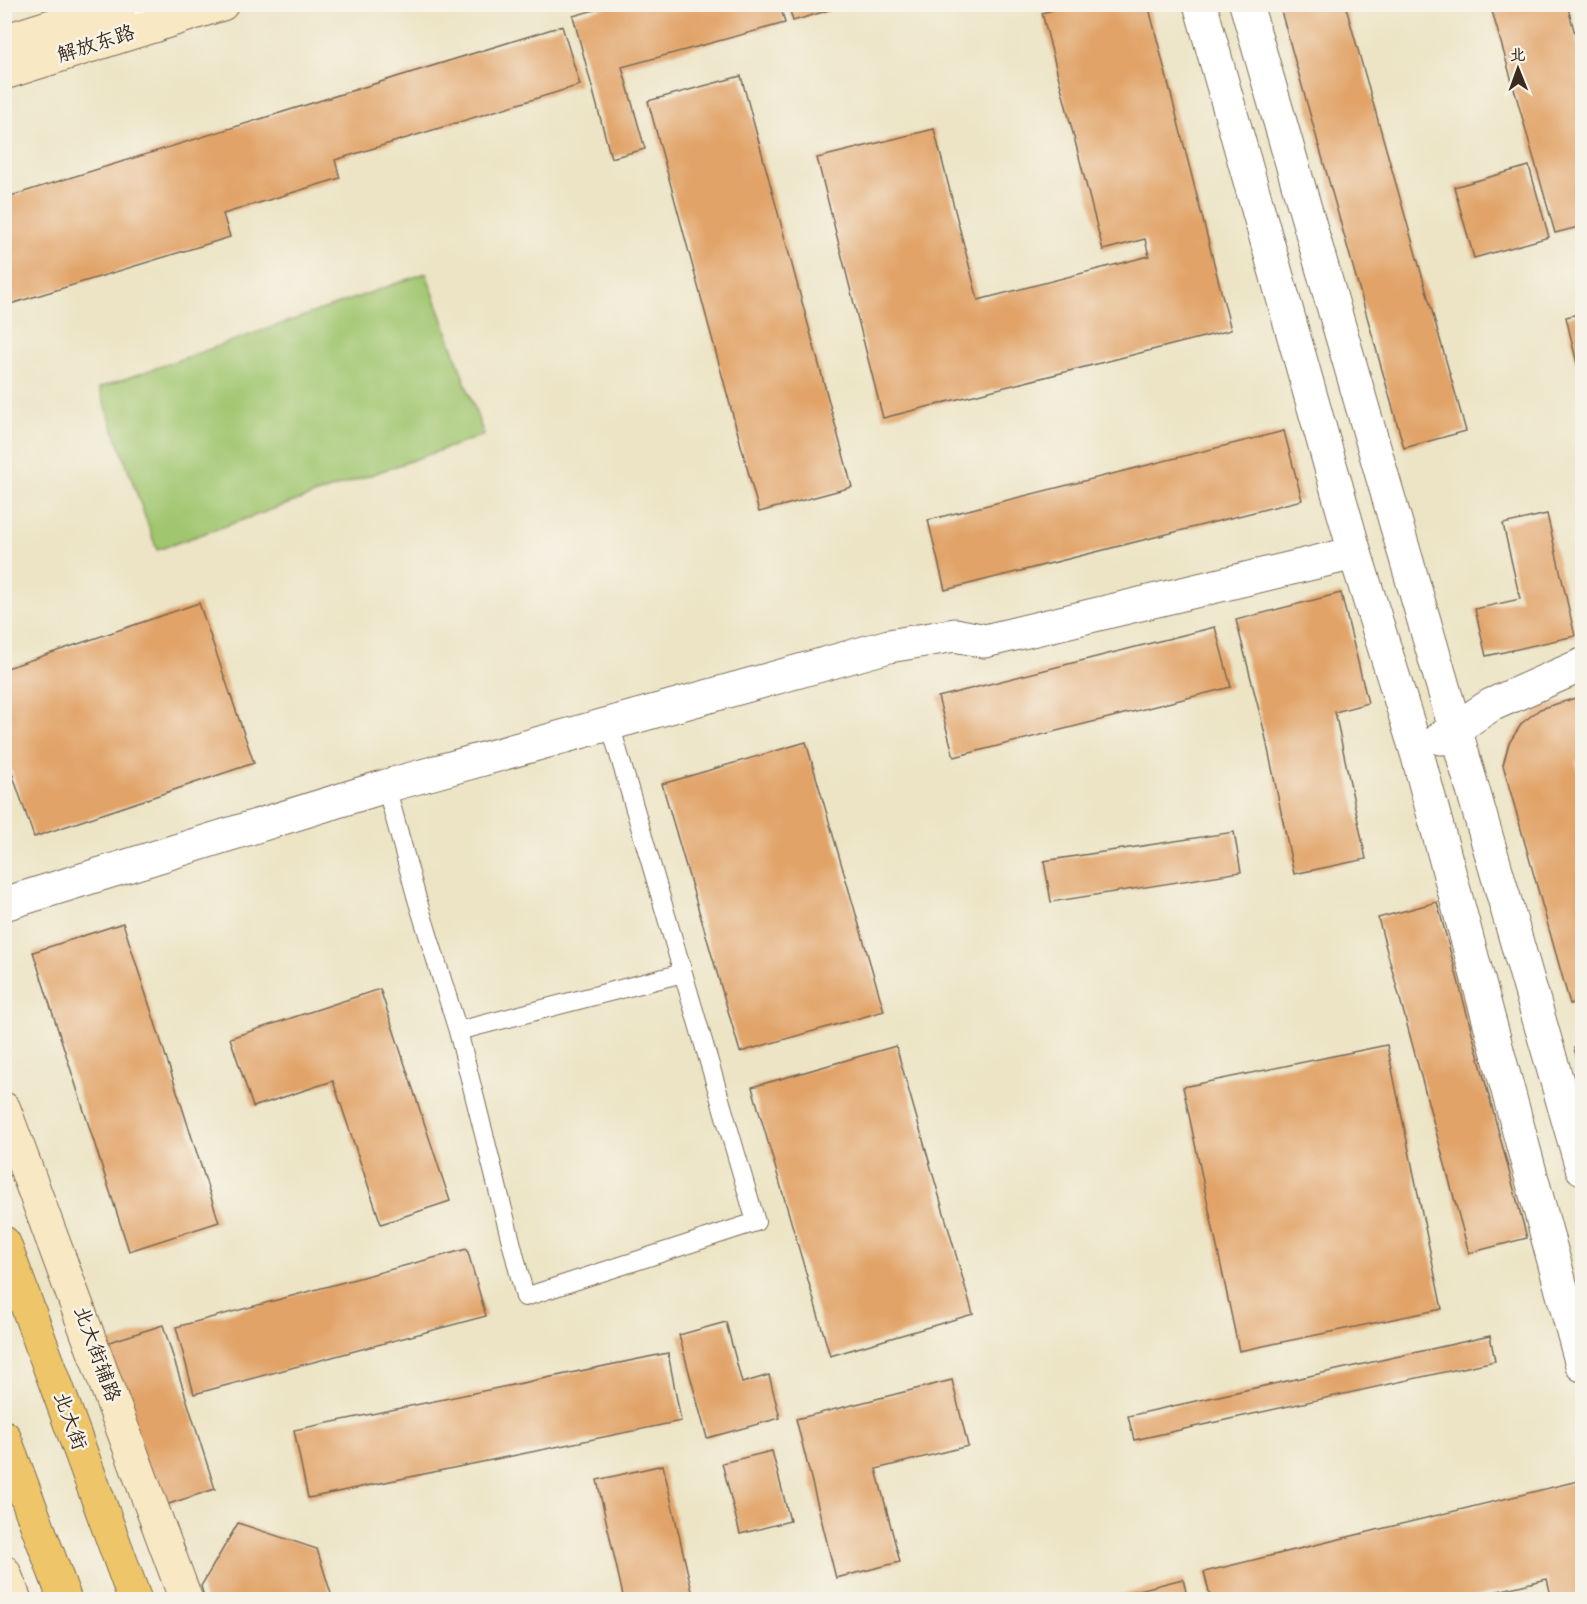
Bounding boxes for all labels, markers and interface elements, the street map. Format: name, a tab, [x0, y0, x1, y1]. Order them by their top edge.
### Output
street label: 解放东路	[54, 20, 139, 68]
north arrow	[1488, 39, 1548, 99]
text: 北	[1510, 46, 1526, 65]
street label: 北大街辅路	[69, 1303, 126, 1406]
street label: 北大街	[48, 1389, 92, 1453]

